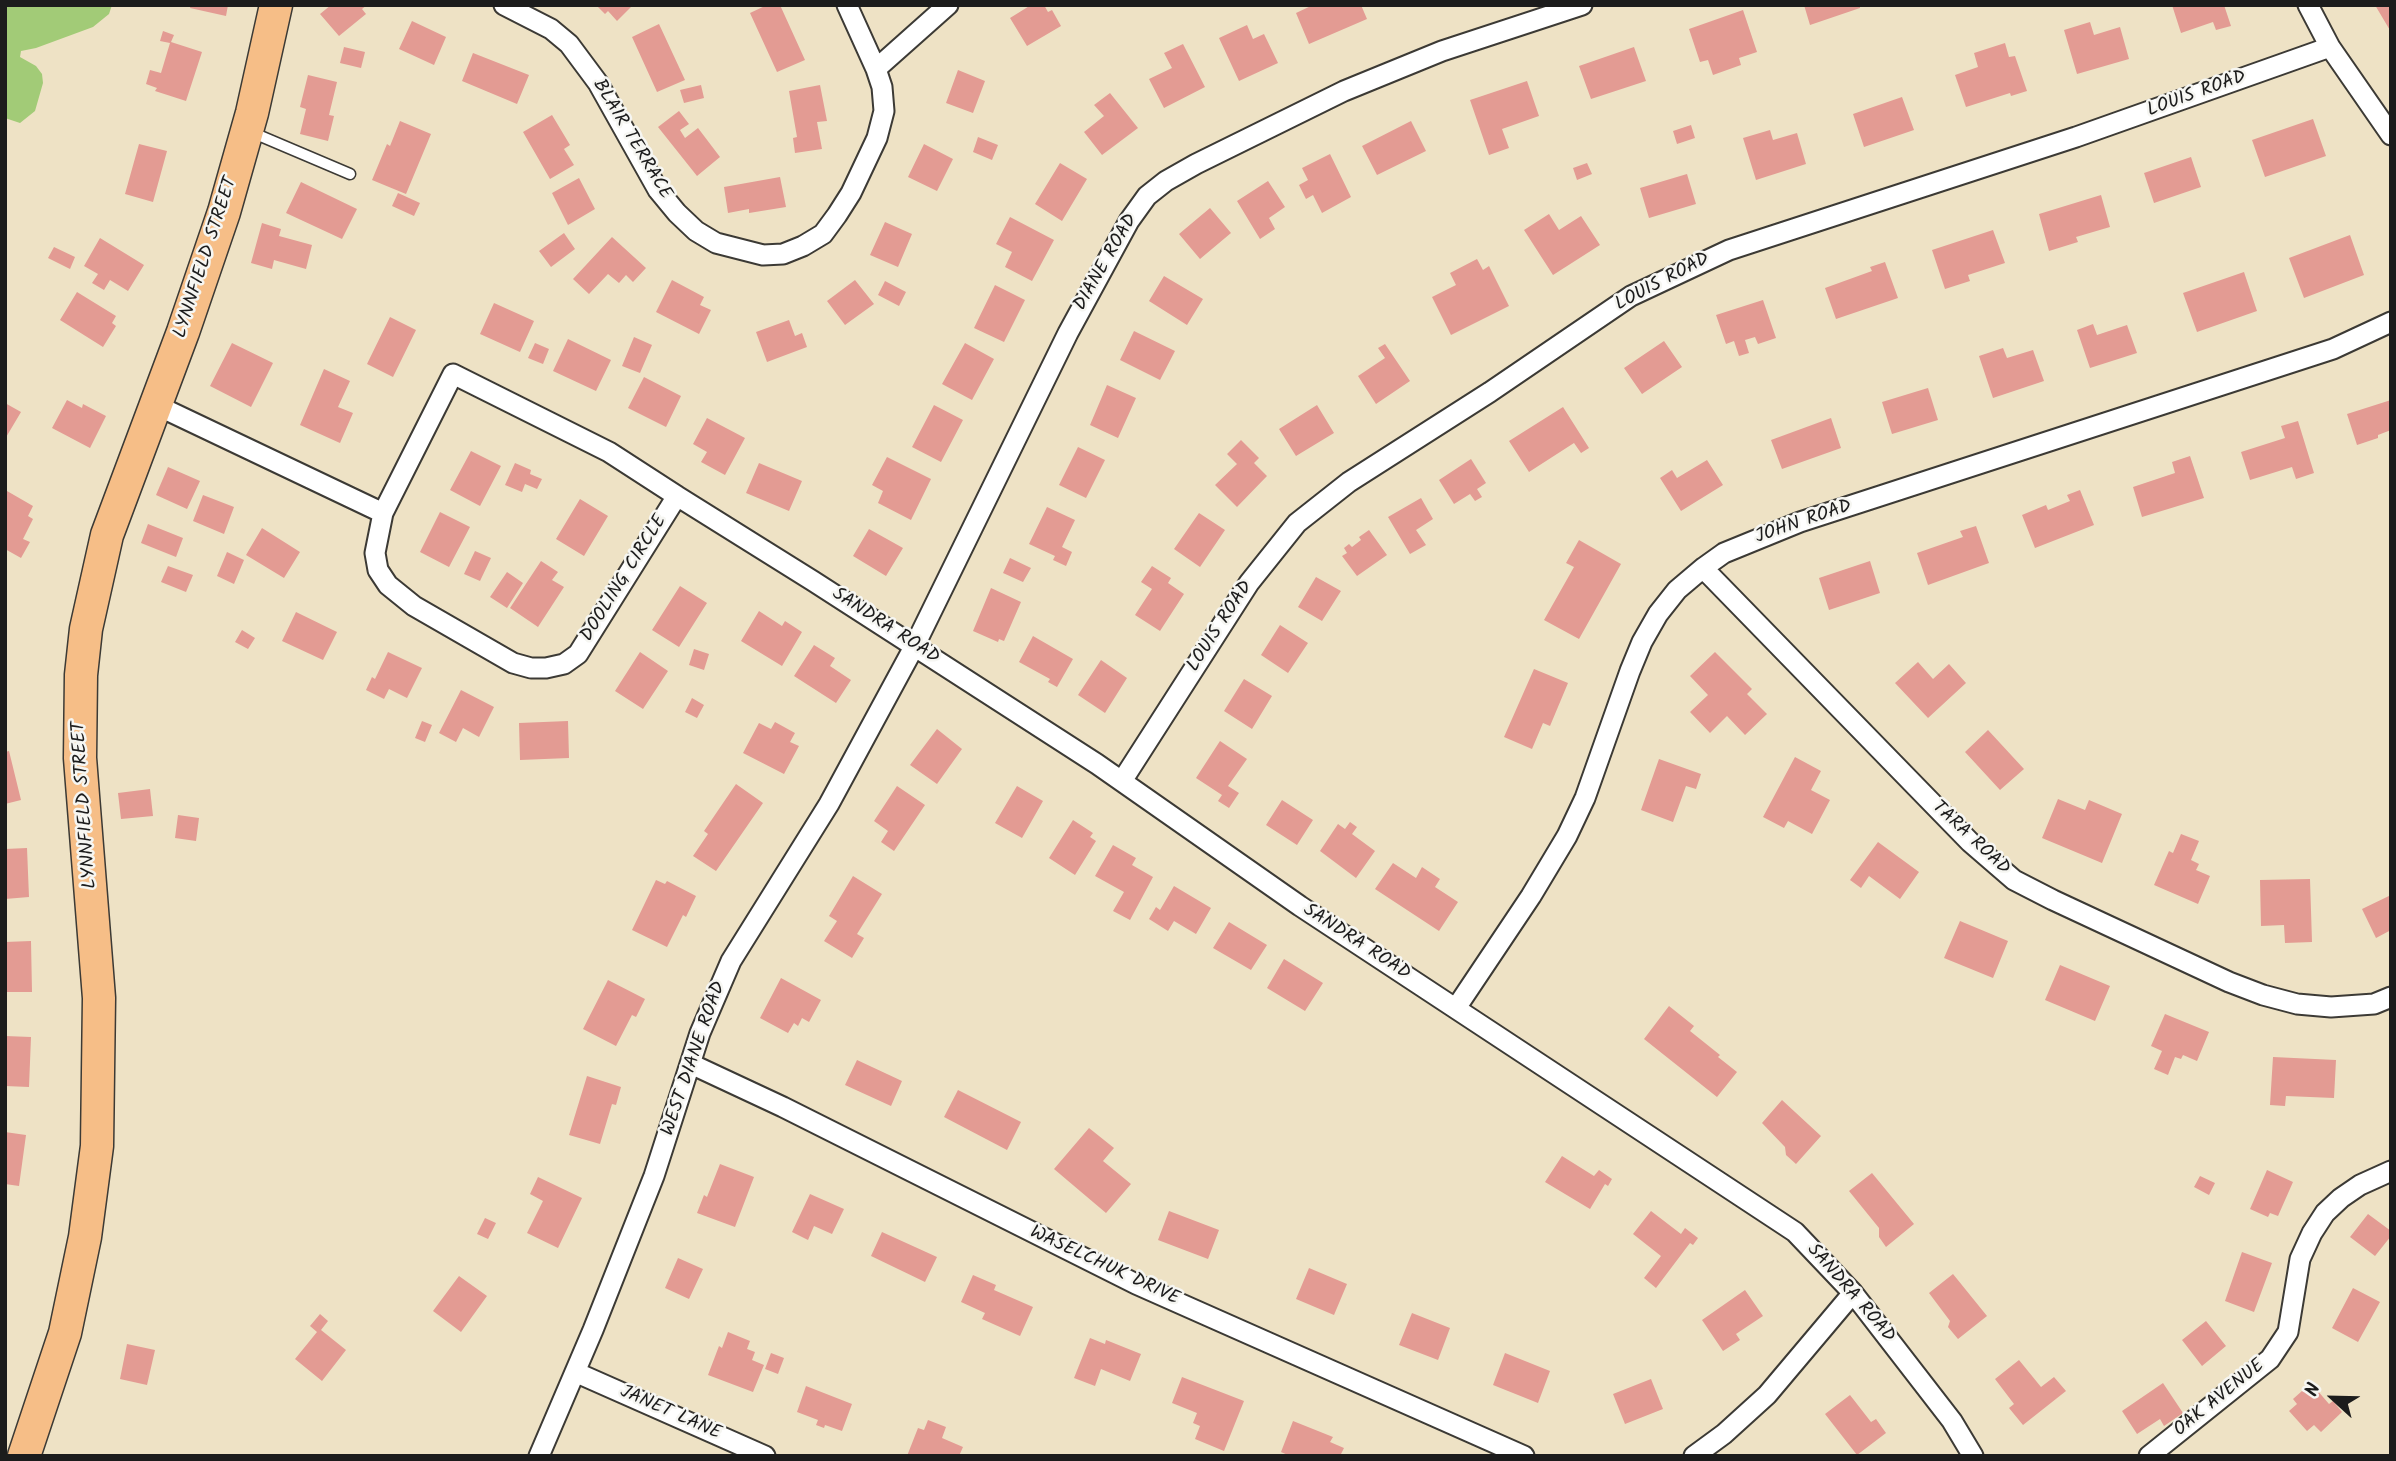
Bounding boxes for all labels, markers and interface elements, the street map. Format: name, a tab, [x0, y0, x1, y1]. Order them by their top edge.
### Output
street label: LOUIS ROAD	[2144, 67, 2250, 123]
street label: BLAIR TERRACE	[586, 76, 676, 204]
street label: LYNNFIELD STREET	[170, 175, 244, 341]
street label: DIANE ROAD	[1070, 211, 1144, 315]
street label: LOUIS ROAD	[1612, 249, 1714, 317]
street label: JOHN ROAD	[1753, 496, 1855, 550]
street label: DOOLING CIRCLE	[577, 511, 673, 647]
street label: LOUIS ROAD	[1183, 577, 1259, 677]
street label: SANDRA ROAD	[827, 584, 943, 670]
street label: LYNNFIELD STREET	[69, 720, 103, 890]
street label: TARA ROAD	[1926, 797, 2014, 881]
street label: SANDRA ROAD	[1298, 900, 1414, 986]
street label: WEST DIANE ROAD	[658, 979, 732, 1139]
street label: WASELCHUK DRIVE	[1025, 1222, 1183, 1312]
street label: SANDRA ROAD	[1801, 1240, 1899, 1348]
street label: OAK AVENUE	[2170, 1355, 2270, 1443]
north arrow	[2298, 1363, 2368, 1433]
text: N	[2297, 1379, 2330, 1401]
street label: JANET LANE	[616, 1382, 724, 1446]

